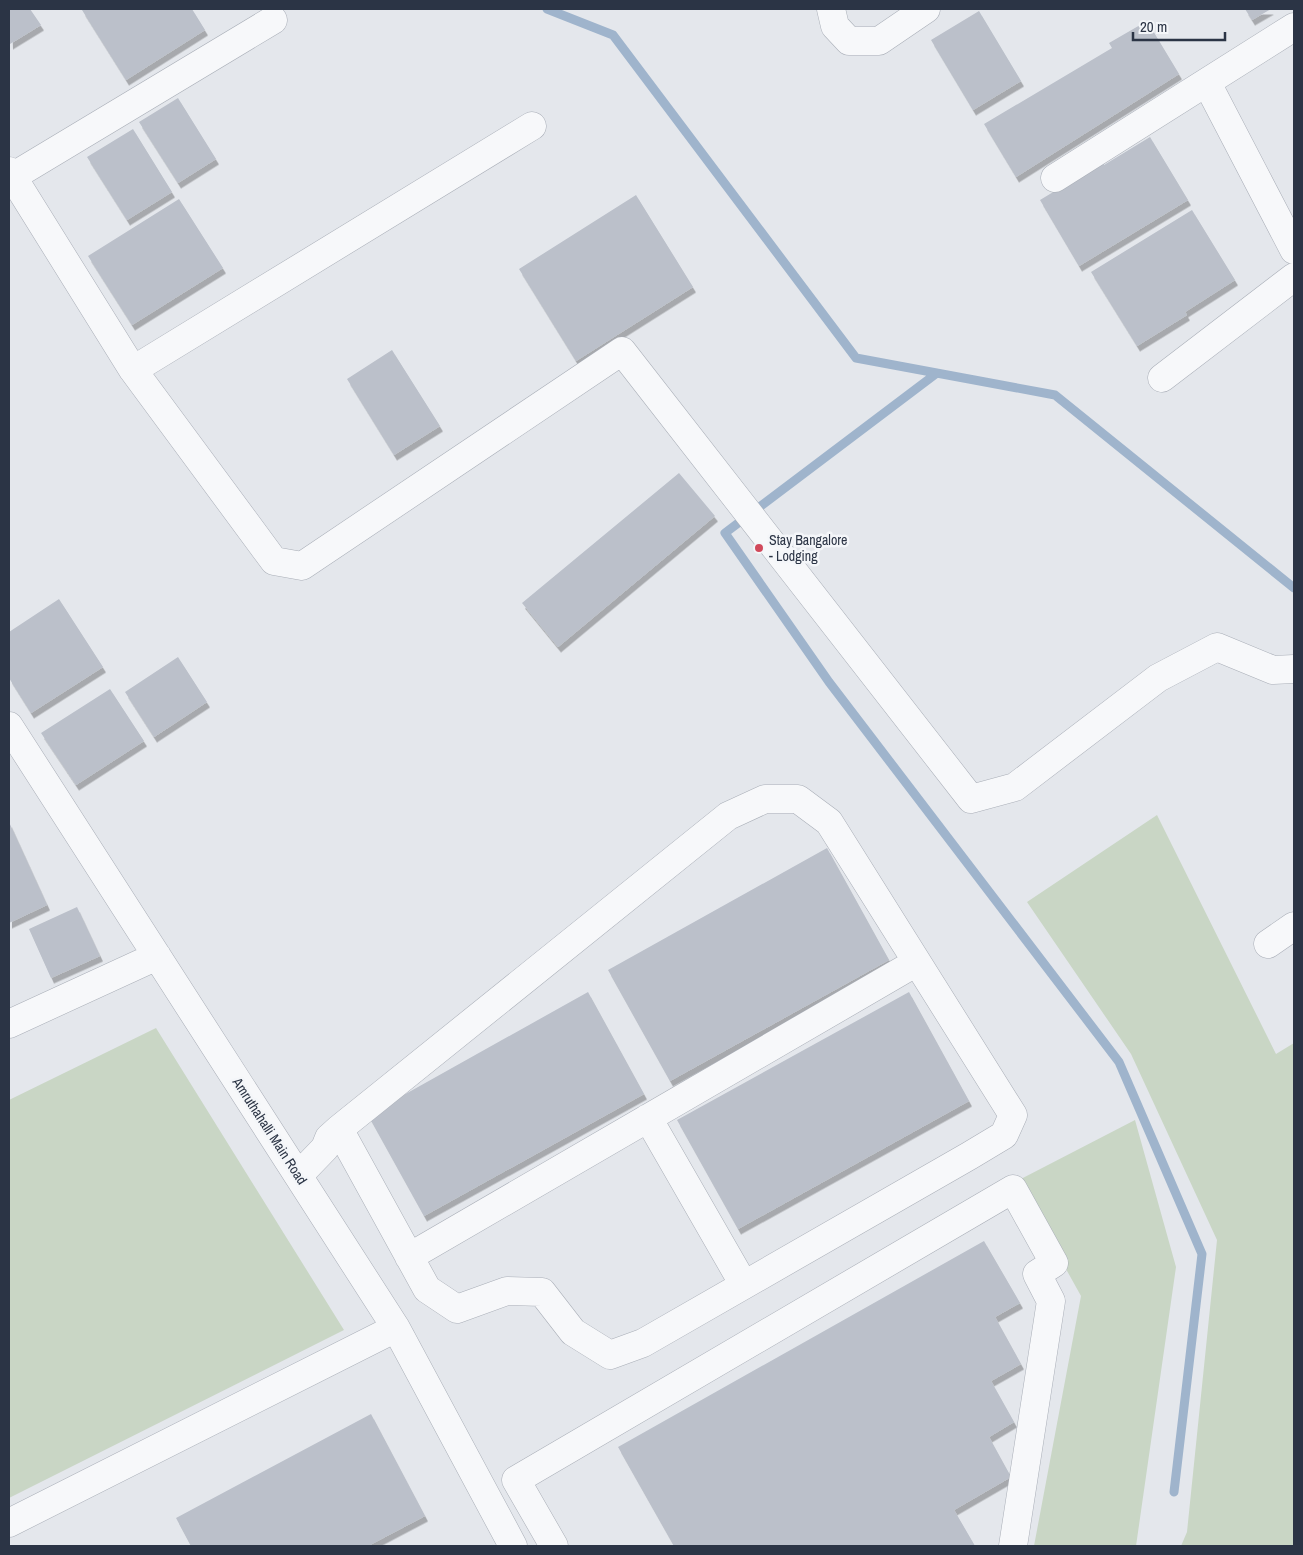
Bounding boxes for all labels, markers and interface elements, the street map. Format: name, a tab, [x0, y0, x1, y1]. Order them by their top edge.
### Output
scale bar	[1133, 10, 1226, 42]
text: 20 m	[1140, 16, 1167, 37]
place label: Stay Bangalore - Lodging	[769, 531, 848, 565]
marker: Stay Bangalore - Lodging	[753, 542, 765, 554]
street label: Amruthahalli Main Road	[228, 1073, 311, 1188]

